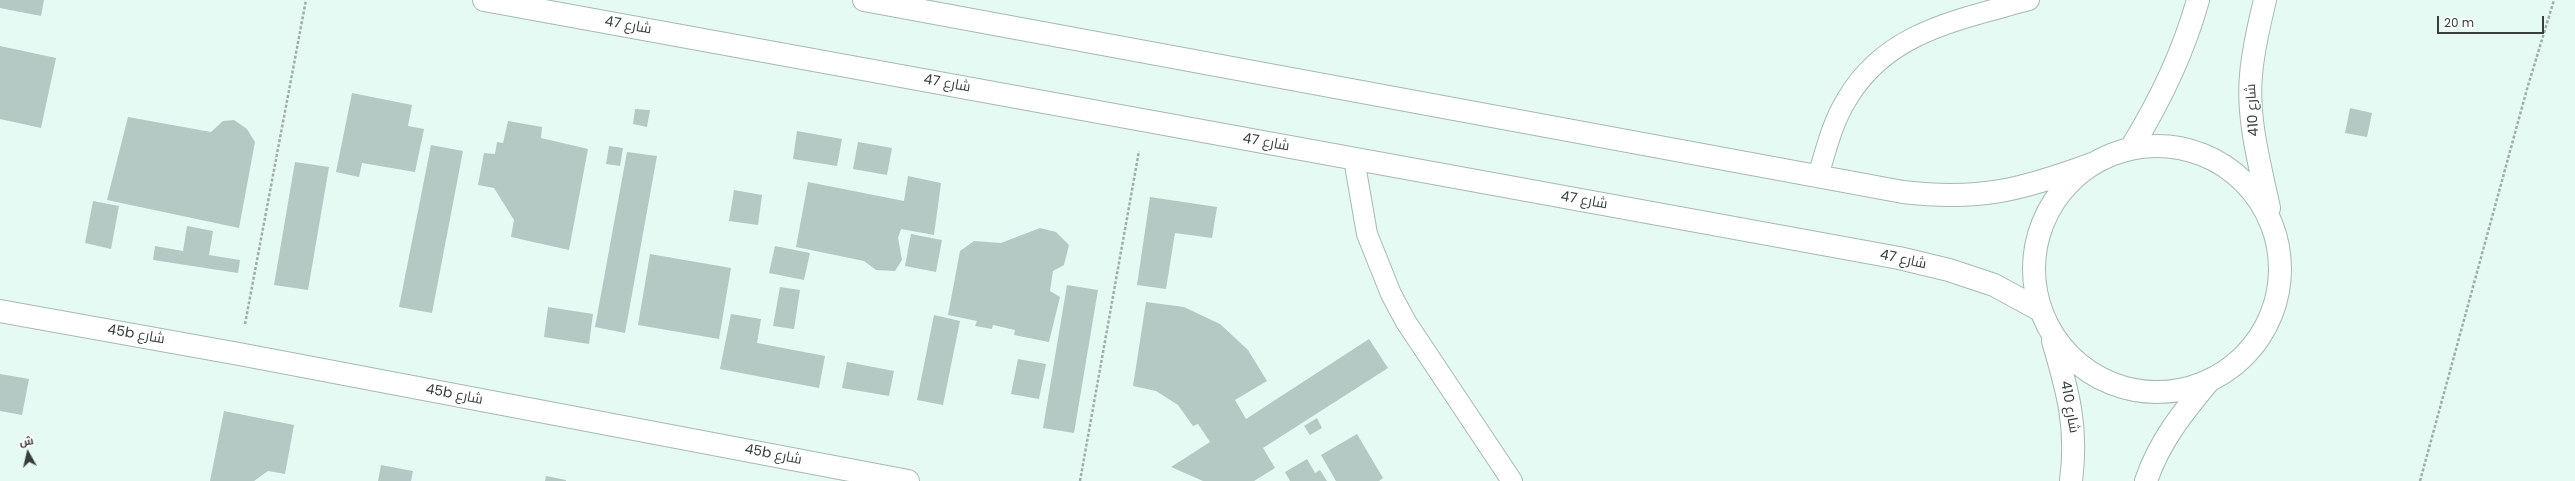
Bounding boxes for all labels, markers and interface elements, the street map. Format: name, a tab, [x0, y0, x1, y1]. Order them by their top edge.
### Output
scale bar	[2439, 8, 2546, 34]
street label: شارع 47	[603, 14, 653, 38]
text: 20 m	[2444, 14, 2474, 31]
street label: شارع 47	[922, 72, 972, 96]
street label: شارع 410	[2243, 83, 2263, 137]
street label: شارع 47	[1241, 131, 1291, 155]
street label: شارع 47	[1559, 189, 1609, 213]
street label: شارع 47	[1878, 247, 1928, 273]
street label: 45b شارع	[106, 322, 166, 348]
street label: شارع 410	[2056, 379, 2082, 435]
street label: 45b شارع	[424, 381, 484, 409]
text: ش	[18, 432, 34, 450]
north arrow	[8, 433, 48, 473]
street label: 45b شارع	[743, 441, 803, 469]

